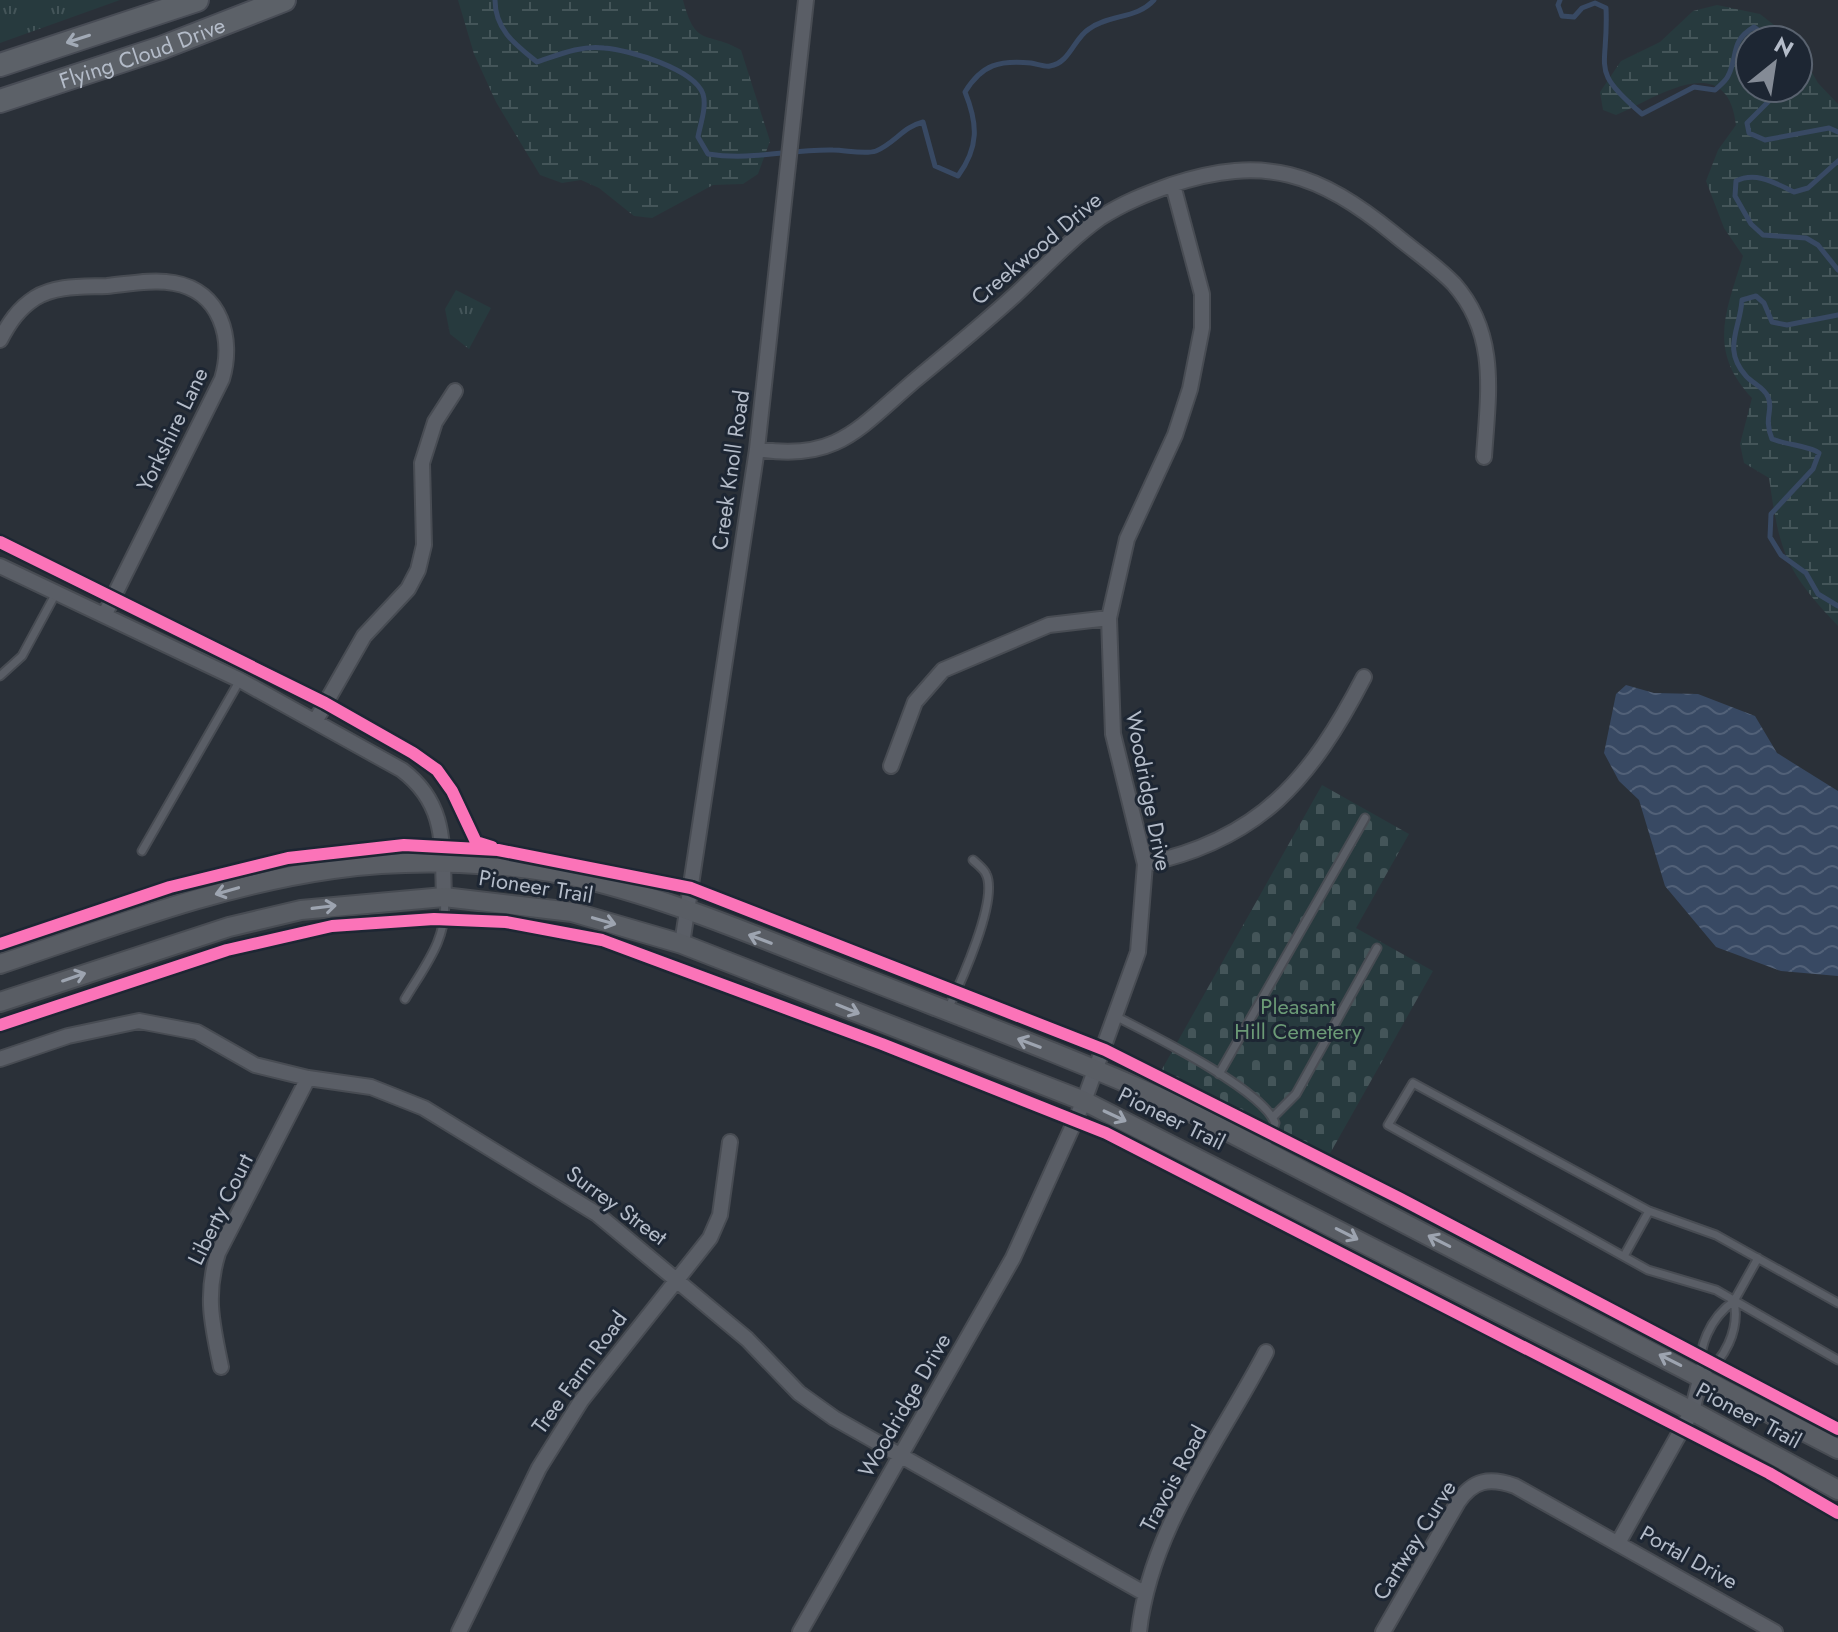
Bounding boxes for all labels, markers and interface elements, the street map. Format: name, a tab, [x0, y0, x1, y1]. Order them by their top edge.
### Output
street label: Flying Cloud Drive	[55, 9, 230, 97]
north arrow	[1734, 24, 1814, 104]
text: N	[1768, 28, 1800, 65]
one-way arrow	[66, 33, 91, 48]
street label: Creekwood Drive	[964, 184, 1108, 312]
street label: Yorkshire Lane	[128, 362, 216, 496]
street label: Creek Knoll Road	[703, 388, 757, 552]
street label: Woodridge Drive	[1118, 709, 1180, 873]
street label: Pioneer Trail	[476, 861, 596, 911]
one-way arrow	[215, 884, 241, 899]
one-way arrow	[311, 899, 336, 914]
one-way arrow	[590, 914, 616, 929]
one-way arrow	[748, 931, 773, 945]
one-way arrow	[61, 968, 86, 983]
park label: Pleasant Hill Cemetery	[1234, 990, 1362, 1047]
one-way arrow	[835, 1003, 860, 1017]
one-way arrow	[1017, 1035, 1042, 1049]
street label: Pioneer Trail	[1113, 1078, 1231, 1158]
one-way arrow	[1103, 1109, 1127, 1124]
street label: Liberty Court	[179, 1147, 261, 1270]
street label: Surrey Street	[560, 1157, 675, 1253]
one-way arrow	[1335, 1226, 1359, 1242]
one-way arrow	[1428, 1232, 1452, 1248]
street label: Tree Farm Road	[524, 1304, 634, 1440]
street label: Woodridge Drive	[850, 1327, 958, 1483]
one-way arrow	[1659, 1352, 1682, 1368]
street label: Pioneer Trail	[1690, 1374, 1808, 1456]
street label: Travois Road	[1132, 1419, 1214, 1537]
street label: Cartway Curve	[1364, 1474, 1464, 1606]
street label: Portal Drive	[1634, 1517, 1744, 1597]

